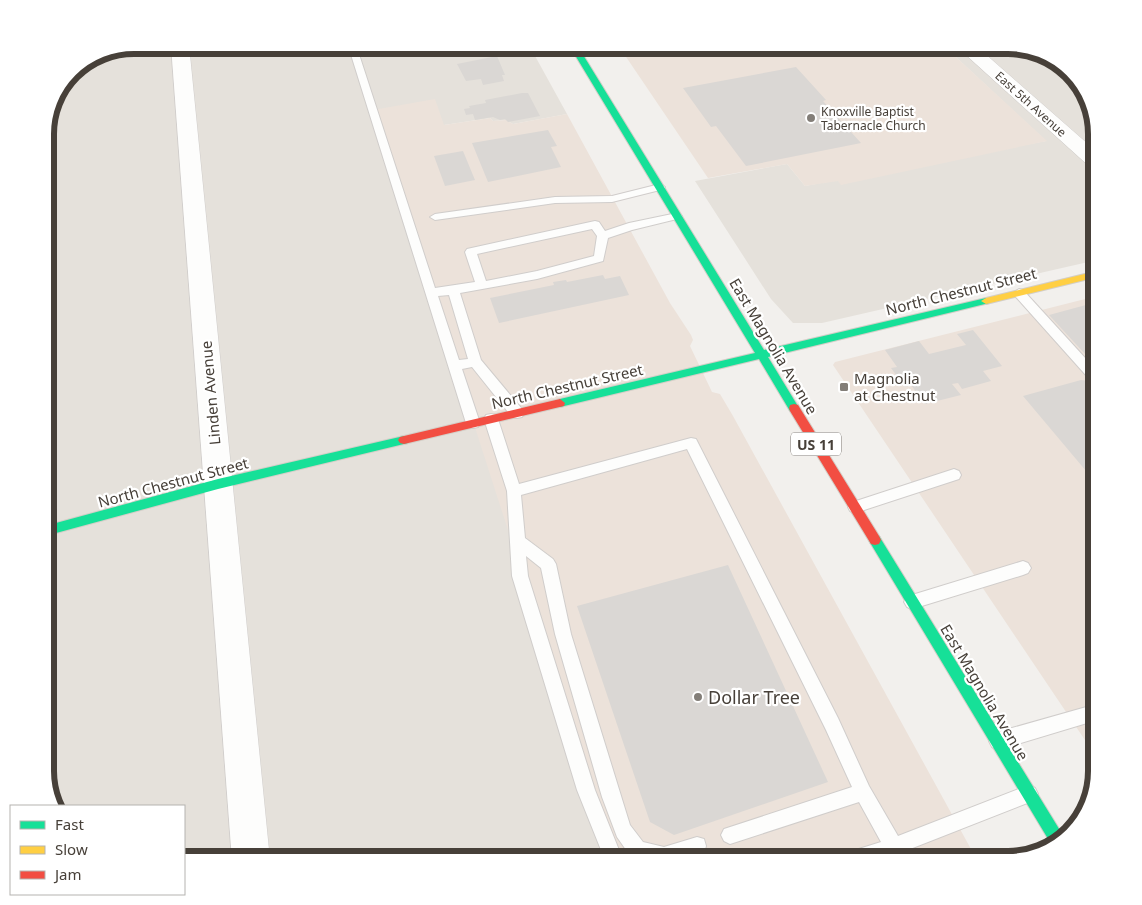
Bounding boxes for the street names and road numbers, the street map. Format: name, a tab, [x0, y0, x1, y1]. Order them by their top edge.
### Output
street label: East 5th Avenue	[992, 67, 1070, 141]
street label: North Chestnut Street	[883, 262, 1039, 319]
street label: East Magnolia Avenue	[725, 274, 823, 418]
street label: Linden Avenue	[195, 340, 225, 446]
street label: North Chestnut Street	[489, 359, 645, 413]
road number: US 11	[791, 432, 841, 456]
street label: North Chestnut Street	[96, 452, 251, 512]
street label: East Magnolia Avenue	[936, 620, 1034, 764]

